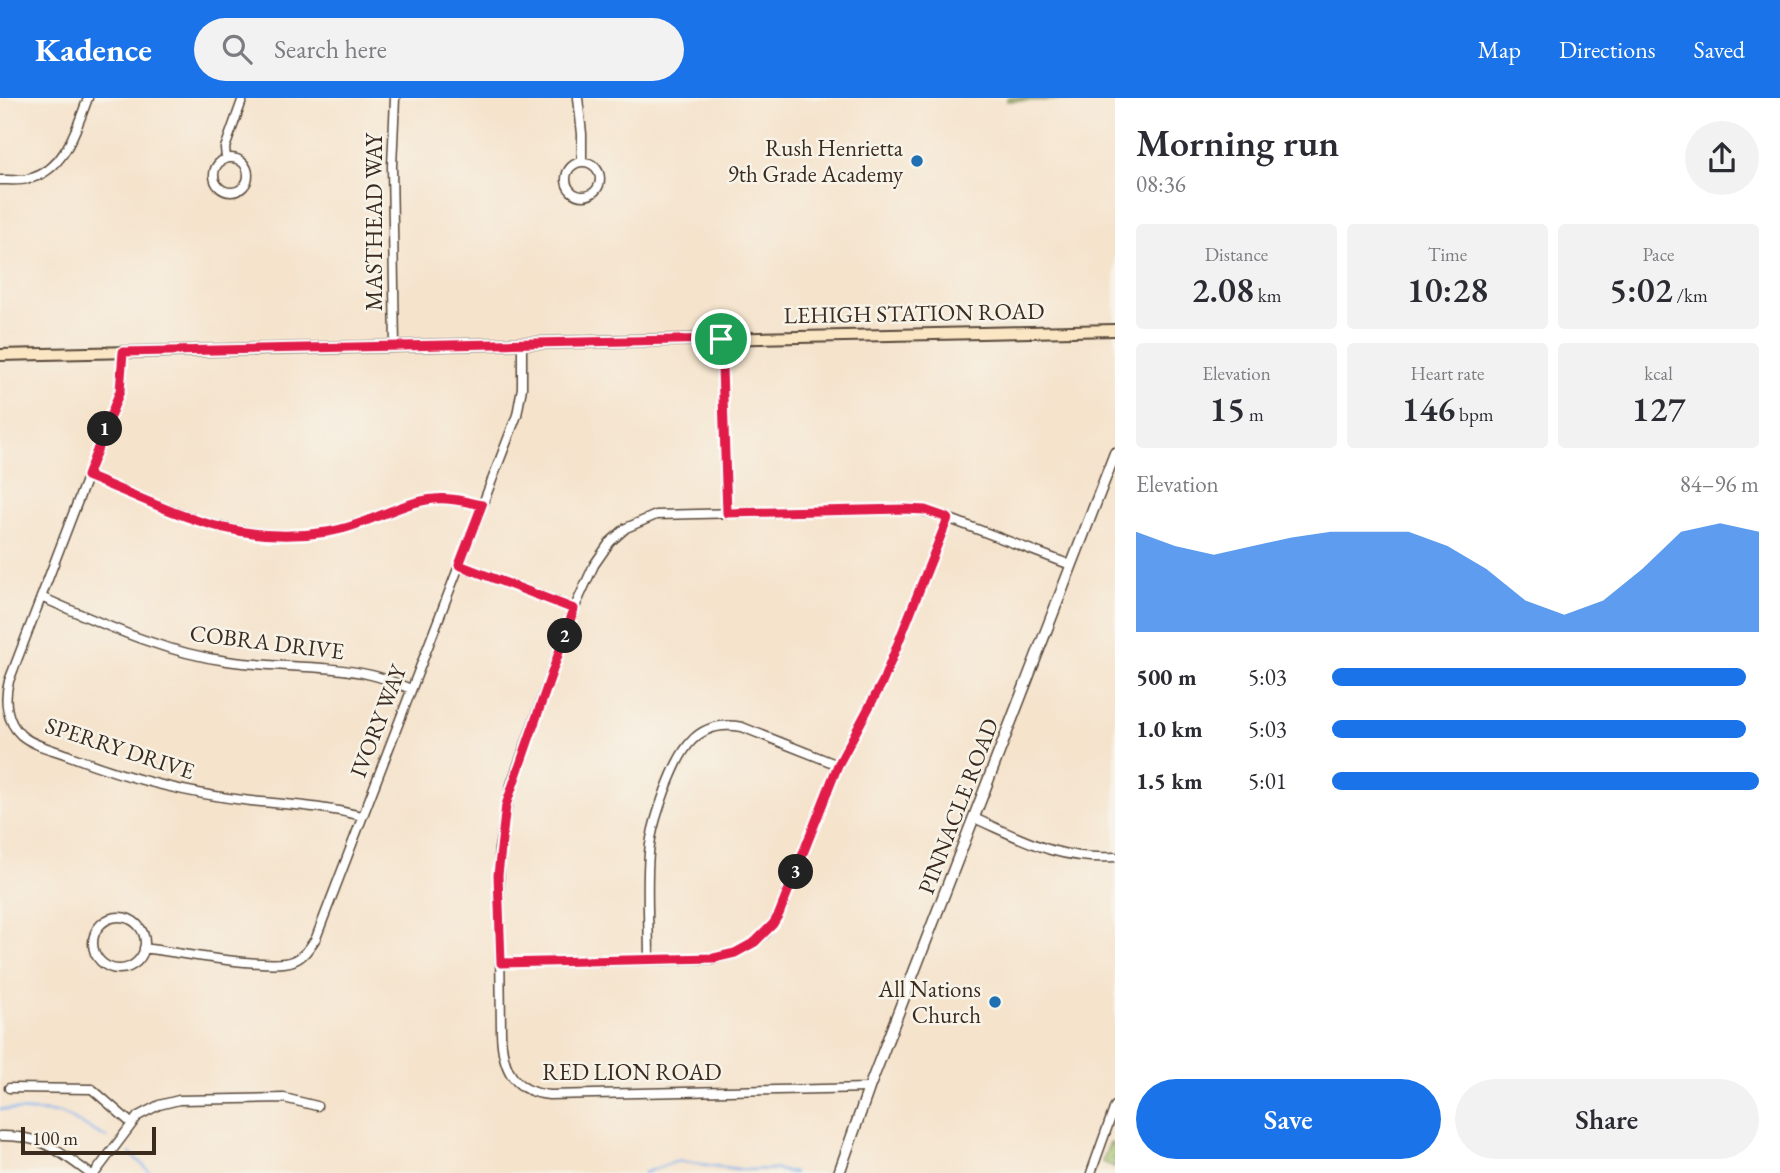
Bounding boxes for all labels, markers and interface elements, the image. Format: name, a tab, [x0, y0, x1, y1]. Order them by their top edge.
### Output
search box	[194, 18, 684, 81]
text: Kadence	[35, 28, 152, 71]
icon: search	[218, 30, 256, 68]
text: Search here	[274, 32, 387, 66]
text: Map	[1478, 34, 1521, 65]
text: Directions	[1559, 34, 1656, 65]
text: Saved	[1694, 34, 1745, 65]
text: Morning run	[1136, 118, 1339, 167]
button: share	[1685, 121, 1759, 195]
street label: MASTHEAD WAY	[359, 131, 389, 311]
place label: Rush Henrietta 9th Grade Academy	[728, 133, 904, 189]
marker: Rush Henrietta 9th Grade Academy	[909, 153, 925, 169]
text: 08:36	[1136, 169, 1186, 199]
text: Distance	[1205, 242, 1268, 267]
text: Time	[1428, 242, 1467, 267]
text: Pace	[1643, 242, 1674, 267]
text: 2.08	[1192, 267, 1254, 312]
text: 10:28	[1407, 267, 1488, 312]
text: 5:02	[1609, 267, 1673, 312]
text: km	[1254, 283, 1281, 308]
text: /km	[1673, 283, 1708, 308]
street label: LEHIGH STATION ROAD	[783, 296, 1045, 330]
pin	[691, 309, 751, 369]
icon: arrive	[702, 320, 740, 358]
text: Elevation	[1202, 361, 1271, 386]
text: Heart rate	[1411, 361, 1484, 386]
text: kcal	[1644, 361, 1673, 386]
text: 15	[1209, 386, 1245, 431]
text: 146	[1401, 386, 1455, 431]
text: 127	[1632, 386, 1685, 431]
text: m	[1245, 402, 1264, 427]
text: bpm	[1455, 402, 1494, 427]
pin: 1	[88, 412, 122, 446]
text: 1	[99, 416, 110, 441]
text: Elevation	[1136, 469, 1219, 499]
text: 84–96 m	[1680, 469, 1759, 499]
street label: COBRA DRIVE	[188, 618, 346, 666]
pin: 2	[548, 618, 582, 654]
text: 2	[559, 623, 570, 648]
street label: IVORY WAY	[343, 659, 414, 781]
text: 500 m	[1136, 662, 1197, 692]
text: 5:03	[1248, 662, 1287, 692]
street label: SPERRY DRIVE	[42, 710, 198, 786]
street label: PINNACLE ROAD	[911, 714, 1005, 898]
text: 1.0 km	[1136, 714, 1203, 744]
text: 5:03	[1248, 714, 1287, 744]
text: 1.5 km	[1136, 766, 1203, 796]
text: 5:01	[1248, 766, 1287, 796]
pin: 3	[778, 854, 814, 890]
text: 3	[790, 859, 801, 884]
place label: All Nations Church	[877, 974, 981, 1030]
marker: All Nations Church	[987, 994, 1003, 1010]
street label: RED LION ROAD	[542, 1057, 722, 1087]
button: Save	[1136, 1079, 1441, 1159]
button: Share	[1455, 1079, 1759, 1159]
scale bar	[21, 1124, 156, 1156]
text: 100 m	[32, 1126, 78, 1151]

